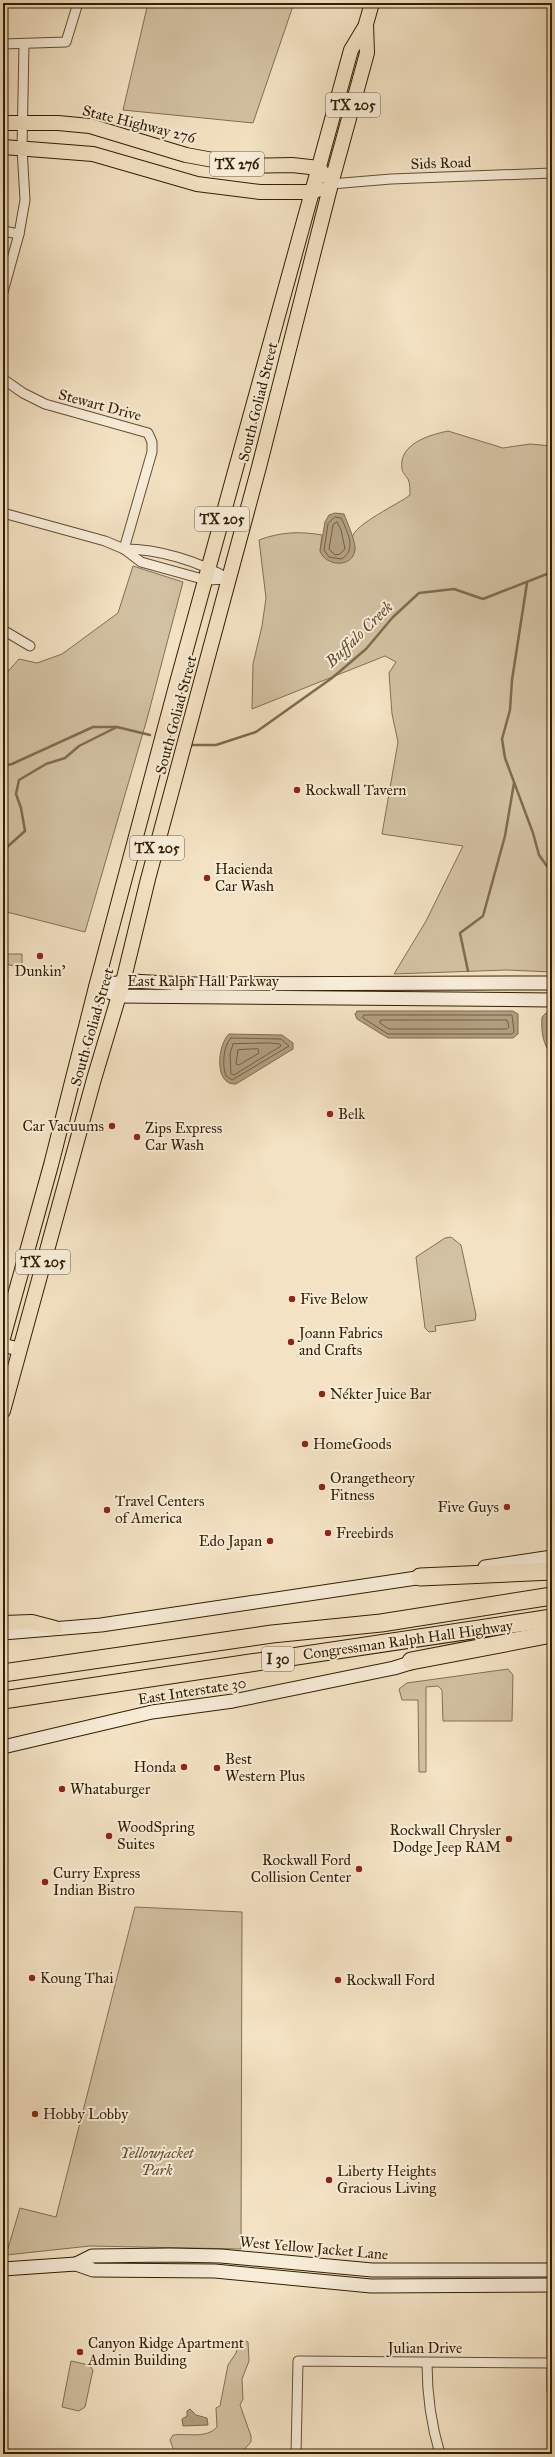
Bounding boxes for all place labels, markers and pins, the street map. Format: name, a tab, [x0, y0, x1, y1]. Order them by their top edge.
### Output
place label: Rockwall Tavern	[305, 781, 406, 799]
marker: Rockwall Tavern	[292, 785, 302, 795]
place label: Hacienda Car Wash	[215, 860, 275, 895]
marker: Hacienda Car Wash	[202, 873, 212, 883]
marker: Dunkin'	[35, 951, 45, 961]
place label: Dunkin'	[15, 962, 66, 980]
place label: Belk	[338, 1105, 365, 1123]
marker: Belk	[325, 1109, 335, 1119]
place label: Car Vacuums	[23, 1117, 104, 1135]
place label: Zips Express Car Wash	[145, 1119, 222, 1154]
marker: Car Vacuums	[107, 1121, 117, 1131]
marker: Zips Express Car Wash	[132, 1132, 142, 1142]
place label: Five Below	[300, 1290, 368, 1308]
marker: Five Below	[287, 1294, 297, 1304]
place label: Joann Fabrics and Crafts	[297, 1324, 383, 1359]
marker: Joann Fabrics and Crafts	[286, 1337, 296, 1347]
place label: Nékter Juice Bar	[330, 1385, 432, 1404]
marker: Nékter Juice Bar	[317, 1389, 327, 1399]
place label: HomeGoods	[313, 1435, 392, 1453]
marker: HomeGoods	[300, 1439, 310, 1449]
place label: Orangetheory Fitness	[330, 1469, 416, 1504]
marker: Orangetheory Fitness	[317, 1482, 327, 1492]
place label: Travel Centers of America	[115, 1492, 204, 1527]
place label: Five Guys	[437, 1498, 499, 1516]
marker: Five Guys	[502, 1502, 512, 1512]
marker: Travel Centers of America	[102, 1505, 112, 1515]
place label: Freebirds	[336, 1524, 393, 1542]
marker: Freebirds	[323, 1528, 333, 1538]
place label: Edo Japan	[199, 1532, 262, 1551]
marker: Edo Japan	[265, 1536, 275, 1546]
place label: Best Western Plus	[225, 1750, 305, 1785]
place label: Honda	[134, 1758, 177, 1776]
marker: Honda	[179, 1762, 189, 1772]
marker: Best Western Plus	[212, 1763, 222, 1773]
place label: Whataburger	[70, 1780, 151, 1798]
marker: Whataburger	[57, 1784, 67, 1794]
place label: WoodSpring Suites	[117, 1818, 195, 1853]
place label: Rockwall Chrysler Dodge Jeep RAM	[390, 1821, 501, 1857]
marker: WoodSpring Suites	[104, 1831, 114, 1841]
marker: Rockwall Chrysler Dodge Jeep RAM	[504, 1834, 514, 1844]
place label: Rockwall Ford Collision Center	[251, 1851, 351, 1886]
place label: Curry Express Indian Bistro	[53, 1864, 140, 1899]
marker: Rockwall Ford Collision Center	[354, 1864, 364, 1874]
marker: Curry Express Indian Bistro	[40, 1877, 50, 1887]
place label: Koung Thai	[40, 1969, 114, 1987]
place label: Rockwall Ford	[346, 1971, 435, 1989]
marker: Koung Thai	[27, 1973, 37, 1983]
marker: Rockwall Ford	[333, 1975, 343, 1985]
place label: Hobby Lobby	[43, 2105, 129, 2123]
marker: Hobby Lobby	[30, 2109, 40, 2119]
place label: Liberty Heights Gracious Living	[337, 2162, 437, 2197]
marker: Liberty Heights Gracious Living	[324, 2175, 334, 2185]
place label: Canyon Ridge Apartment Admin Building	[87, 2334, 245, 2369]
marker: Canyon Ridge Apartment Admin Building	[75, 2347, 85, 2357]

